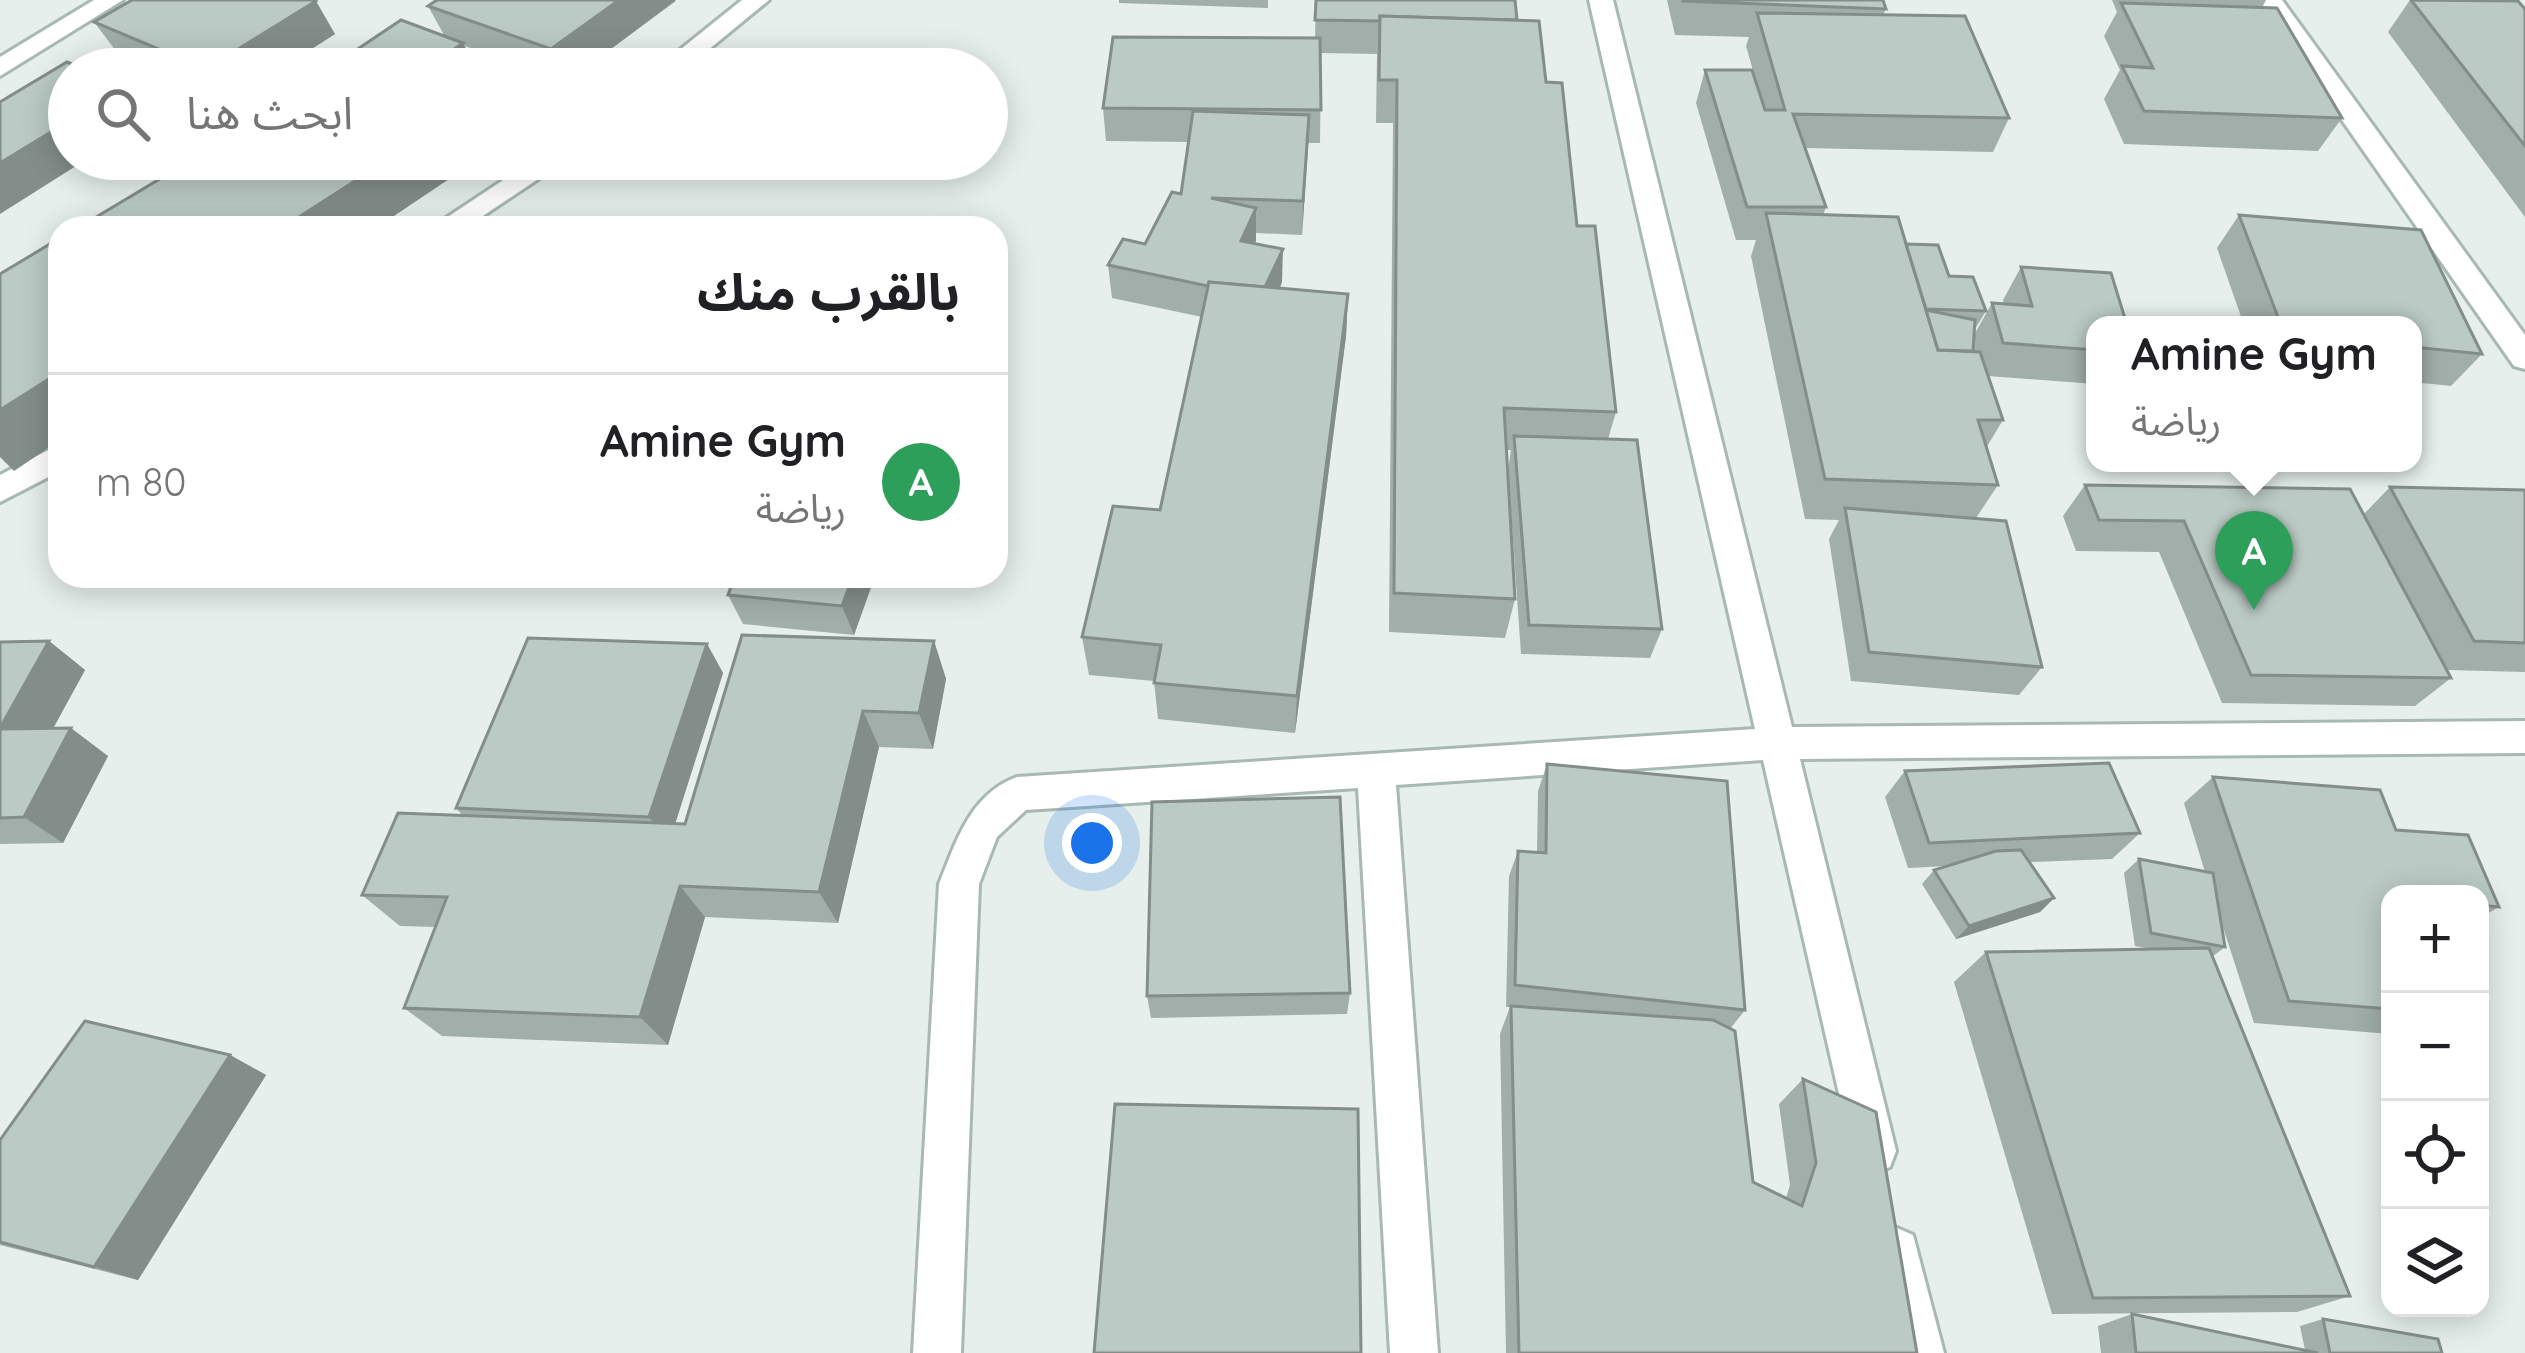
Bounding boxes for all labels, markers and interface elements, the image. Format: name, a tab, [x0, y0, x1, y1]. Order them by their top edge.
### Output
search box	[48, 48, 1008, 180]
icon: search	[90, 81, 156, 147]
text: ابحث هنا	[186, 84, 353, 140]
text: بالقرب منك	[697, 259, 960, 323]
popup	[2086, 316, 2422, 472]
text: Amine Gym	[2131, 325, 2377, 381]
text: رياضة	[2131, 396, 2221, 445]
text: Amine Gym	[600, 412, 846, 468]
text: 80 m	[96, 457, 187, 506]
text: A	[909, 457, 933, 506]
text: رياضة	[756, 483, 846, 532]
pin: A	[2215, 511, 2293, 610]
your location	[1062, 813, 1122, 873]
map controls	[2381, 885, 2489, 1317]
button: +	[2381, 885, 2489, 993]
button: −	[2381, 993, 2489, 1101]
button: locate	[2381, 1101, 2489, 1209]
button: layers	[2381, 1209, 2489, 1317]

